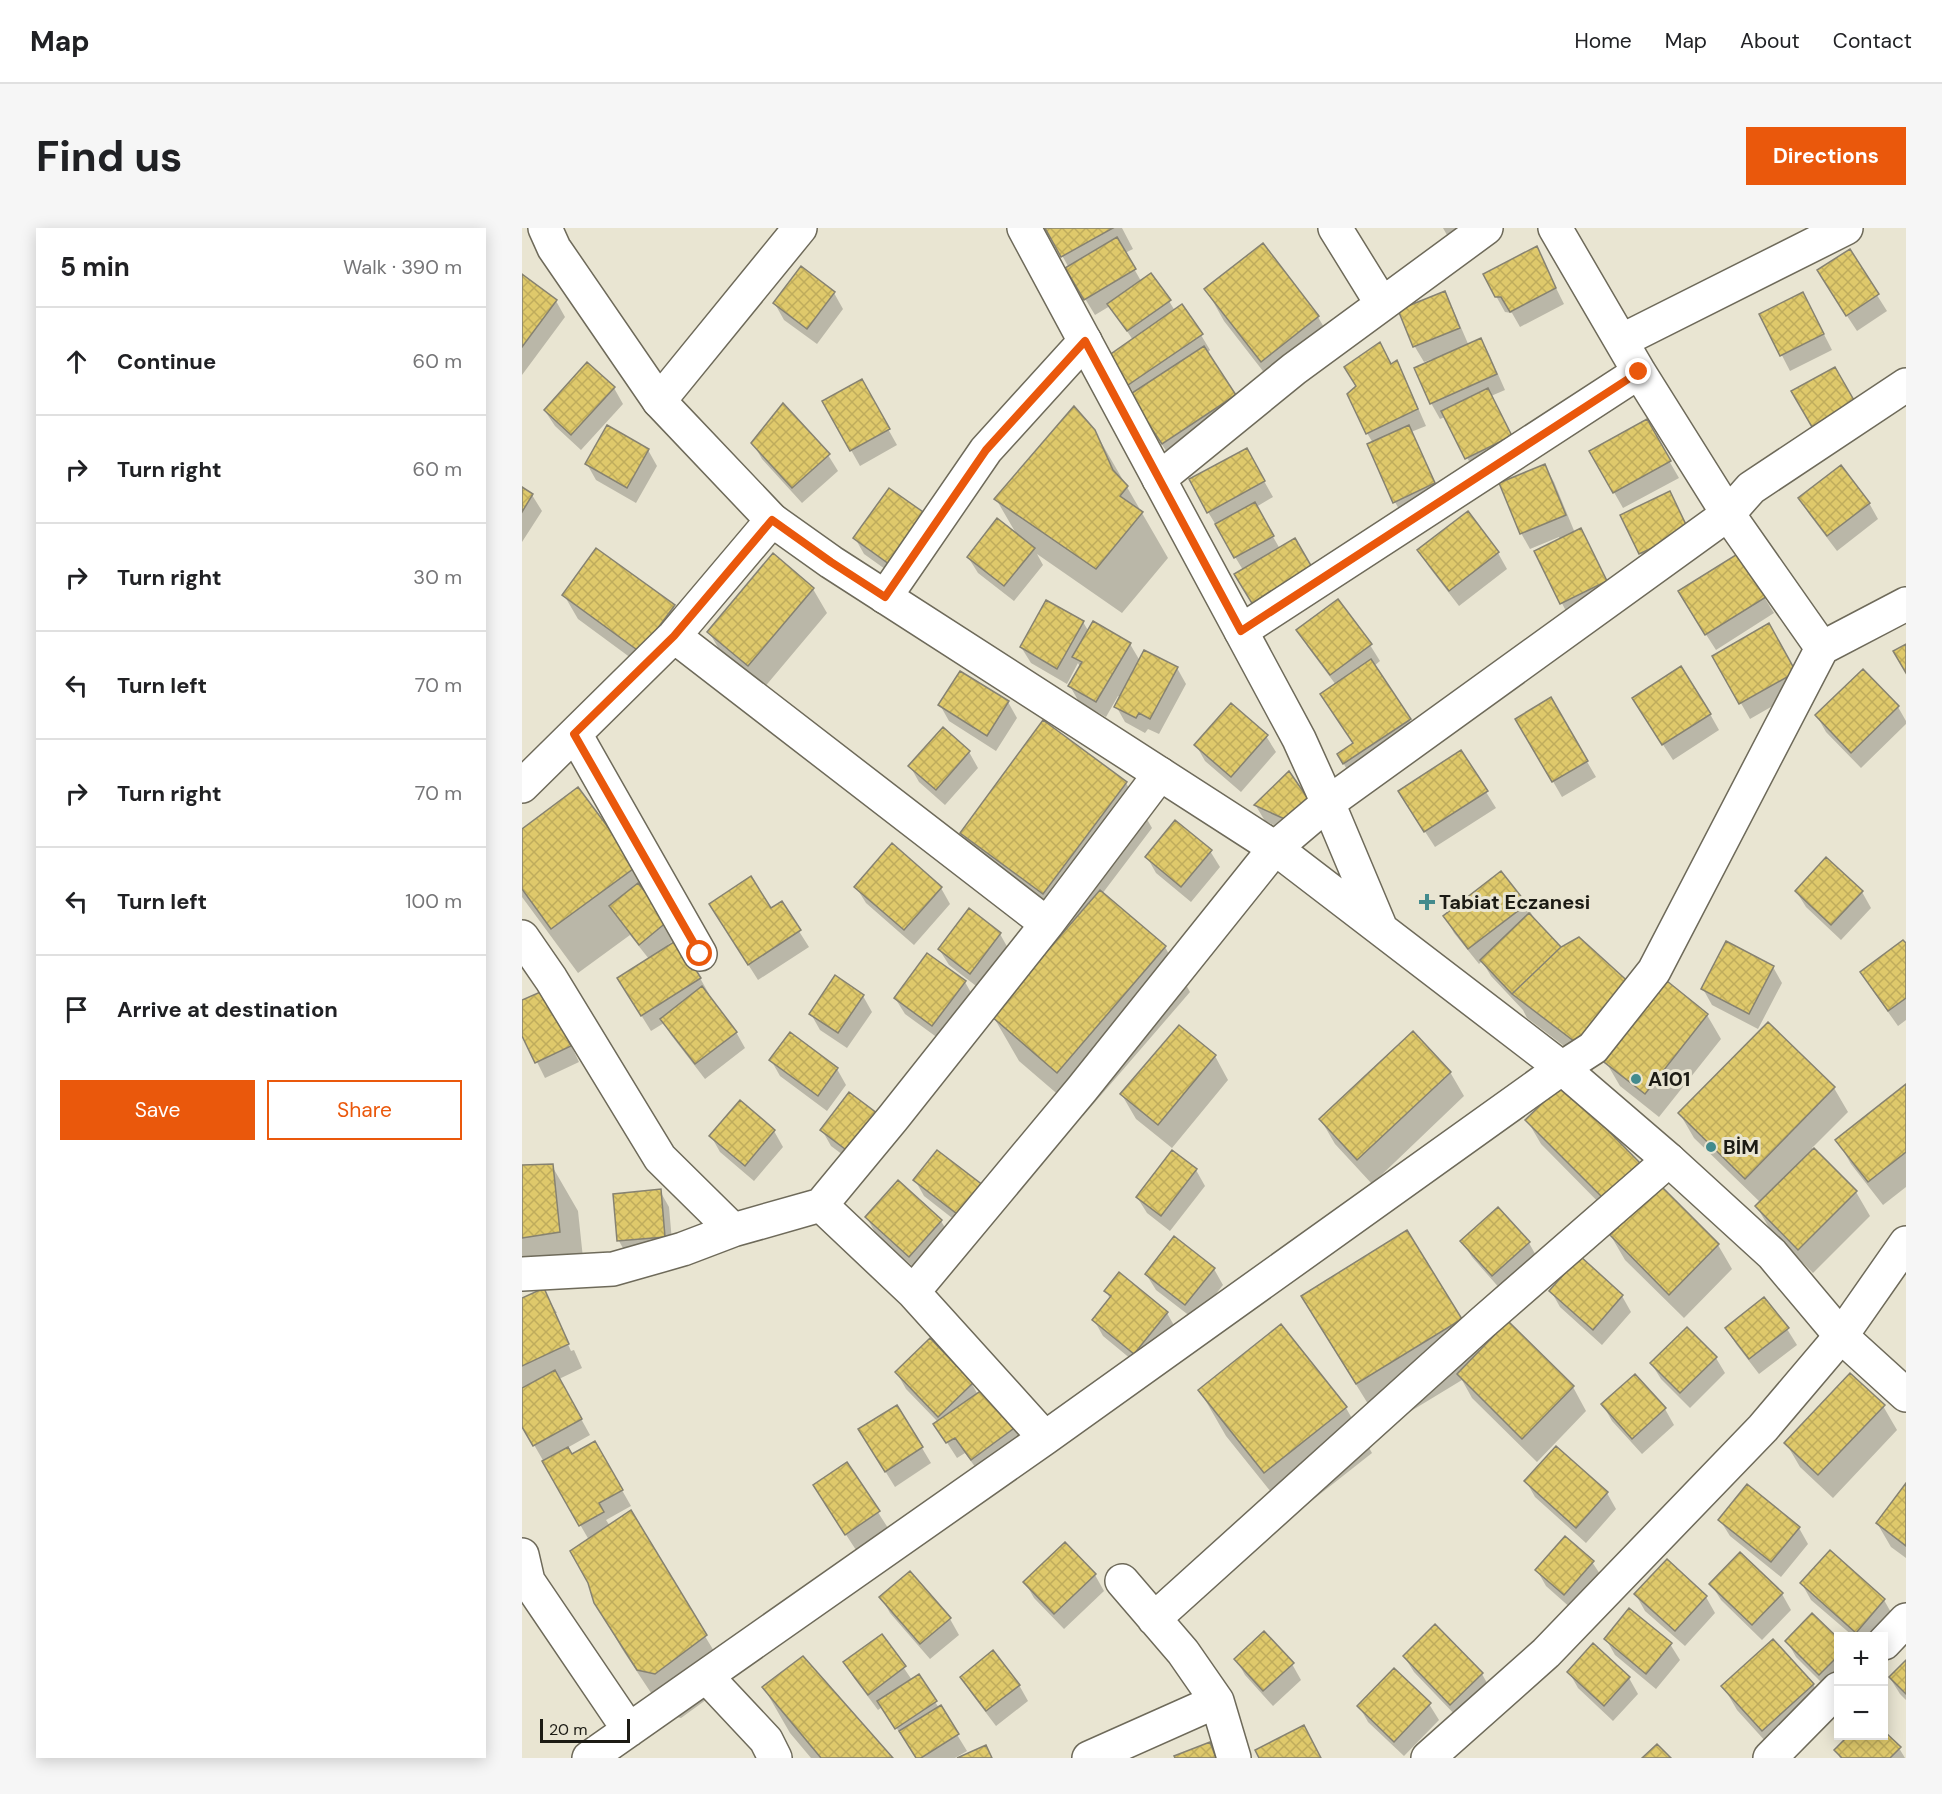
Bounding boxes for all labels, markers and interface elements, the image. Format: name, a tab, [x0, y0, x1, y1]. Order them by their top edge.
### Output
text: Map	[30, 23, 90, 60]
text: Home	[1574, 27, 1632, 55]
text: Map	[1665, 27, 1707, 55]
text: About	[1740, 27, 1800, 55]
text: Contact	[1833, 27, 1912, 55]
button: Directions	[1746, 127, 1906, 185]
text: Find us	[36, 129, 182, 184]
text: 5 min	[60, 250, 130, 284]
text: Walk · 390 m	[343, 254, 462, 280]
icon: ahead	[60, 345, 93, 378]
text: Continue	[117, 347, 216, 376]
text: 60 m	[413, 348, 462, 374]
route end	[1625, 358, 1651, 384]
icon: right	[60, 453, 93, 486]
text: Turn right	[117, 455, 222, 484]
text: 60 m	[413, 456, 462, 482]
icon: right	[60, 561, 93, 594]
text: Turn right	[117, 563, 222, 592]
text: 30 m	[413, 564, 462, 590]
icon: left	[60, 669, 93, 702]
text: Turn left	[117, 671, 207, 700]
text: 70 m	[415, 672, 462, 698]
icon: right	[60, 777, 93, 810]
text: Turn right	[117, 779, 222, 808]
text: 70 m	[415, 780, 462, 806]
icon: left	[60, 885, 93, 918]
text: Turn left	[117, 887, 207, 916]
text: 100 m	[405, 888, 462, 914]
place label: Tabiat Eczanesi	[1439, 889, 1590, 915]
marker: Tabiat Eczanesi	[1420, 895, 1434, 909]
route start	[686, 940, 712, 966]
icon: arrive	[60, 993, 93, 1026]
text: Arrive at destination	[117, 995, 338, 1024]
place label: A101	[1648, 1066, 1690, 1092]
marker: A101	[1629, 1072, 1643, 1086]
button: Save	[60, 1080, 255, 1140]
button: Share	[267, 1080, 462, 1140]
place label: BİM	[1723, 1134, 1759, 1160]
marker: BİM	[1704, 1140, 1718, 1154]
map controls	[1834, 1632, 1888, 1740]
button: +	[1834, 1632, 1888, 1686]
button: −	[1834, 1686, 1888, 1740]
scale bar	[540, 1716, 630, 1744]
text: 20 m	[549, 1719, 588, 1740]

